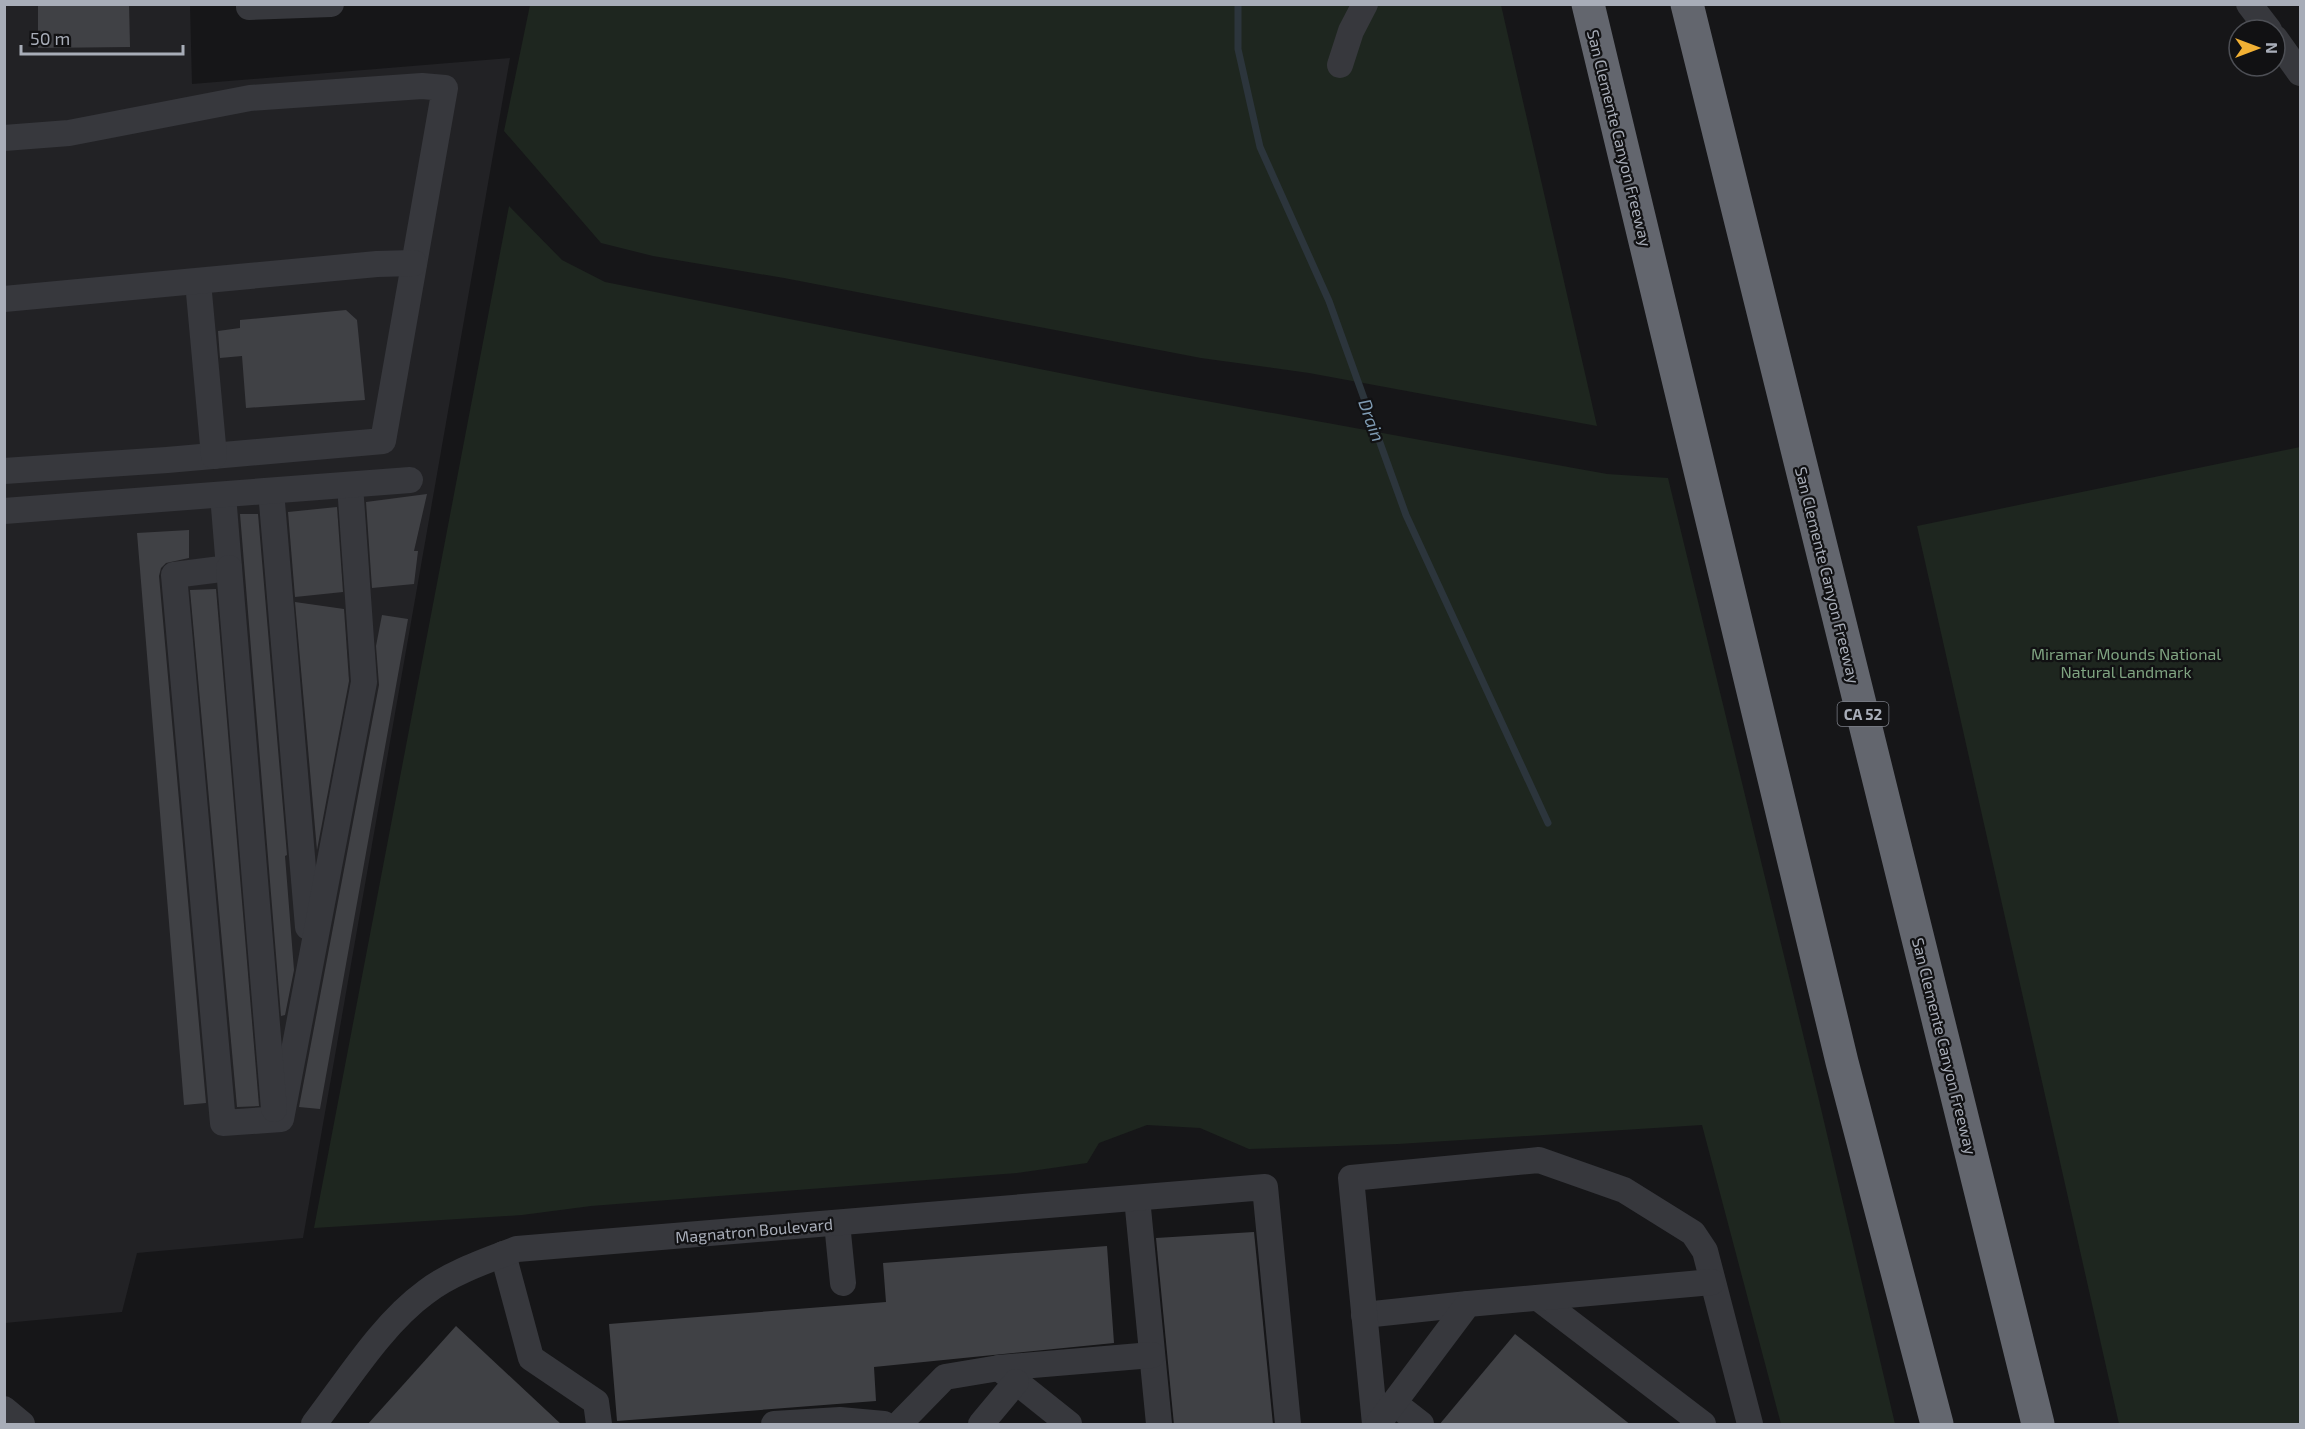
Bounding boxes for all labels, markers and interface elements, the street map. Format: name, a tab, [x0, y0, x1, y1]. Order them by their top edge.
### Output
scale bar	[21, 18, 183, 56]
north arrow	[2227, 18, 2287, 78]
text: 50 m	[30, 27, 70, 49]
street label: San Clemente Canyon Freeway	[1584, 28, 1656, 249]
text: N	[2263, 42, 2282, 54]
water label: Drain	[1354, 396, 1390, 444]
street label: San Clemente Canyon Freeway	[1792, 465, 1864, 686]
park label: Miramar Mounds National Natural Landmark	[2031, 644, 2221, 681]
road number: CA 52	[1838, 702, 1888, 726]
street label: San Clemente Canyon Freeway	[1909, 936, 1981, 1157]
street label: Magnatron Boulevard	[674, 1214, 834, 1246]

